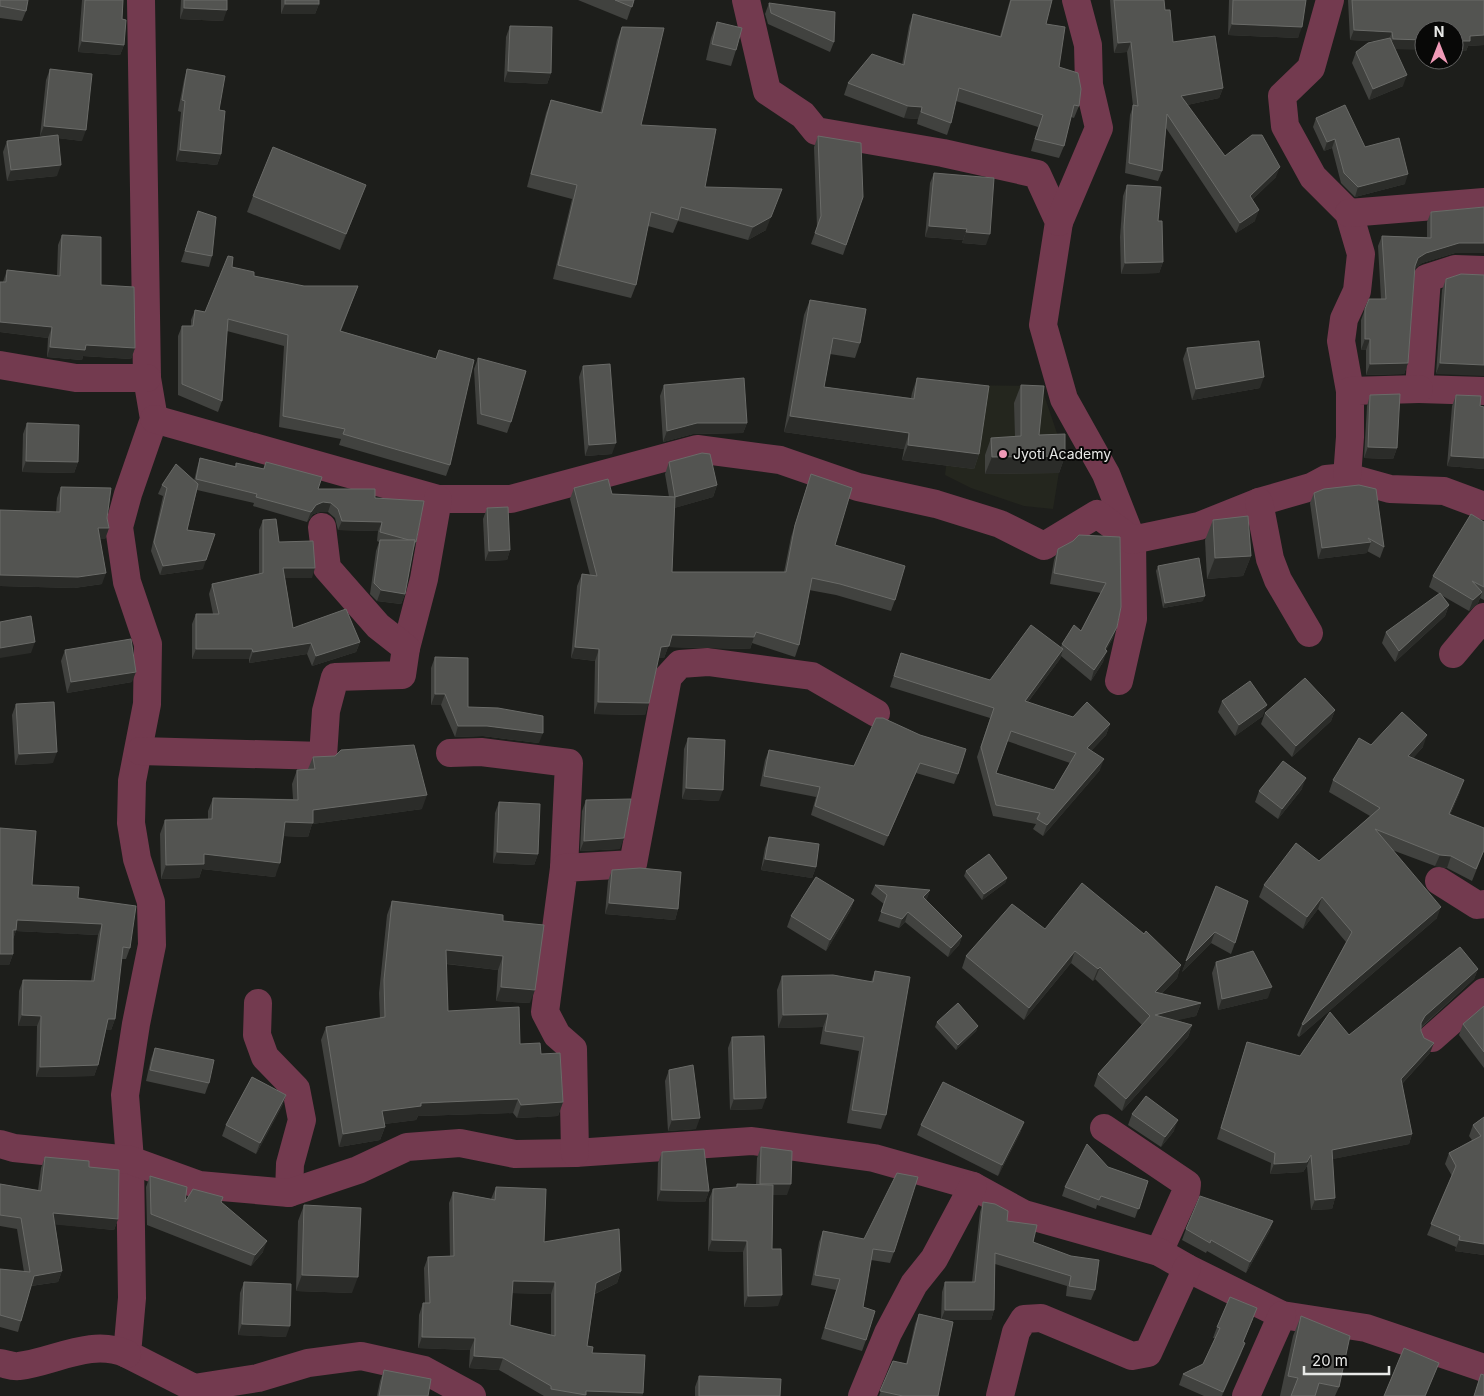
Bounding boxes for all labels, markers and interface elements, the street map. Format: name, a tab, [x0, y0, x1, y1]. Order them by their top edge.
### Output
north arrow	[1414, 20, 1464, 70]
text: N	[1434, 23, 1444, 40]
place label: Jyoti Academy	[1013, 445, 1111, 462]
marker: Jyoti Academy	[997, 448, 1009, 460]
scale bar	[1304, 1344, 1389, 1376]
text: 20 m	[1312, 1351, 1348, 1370]

